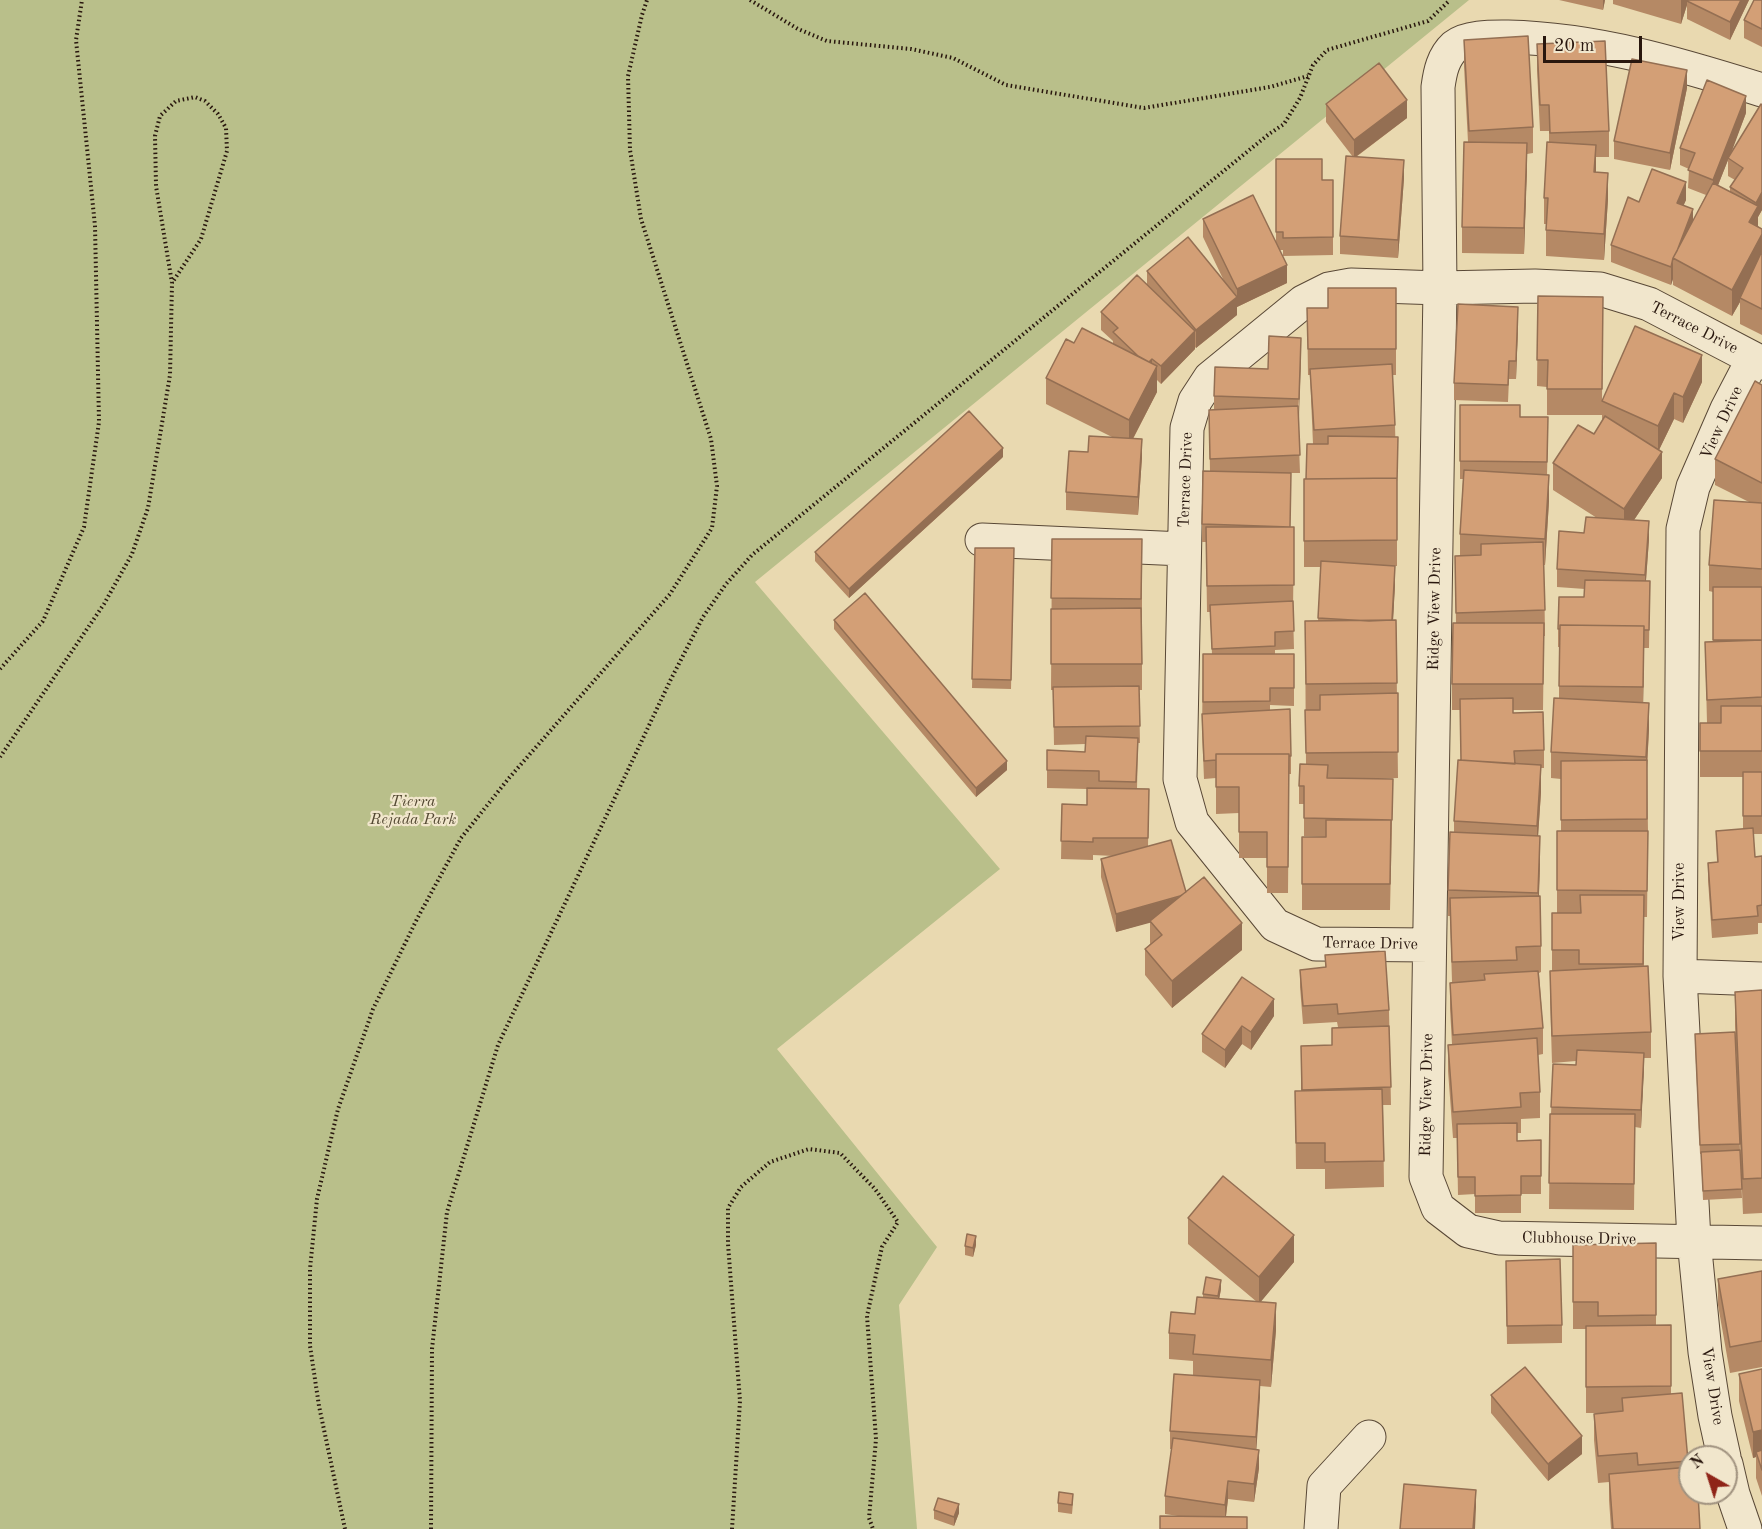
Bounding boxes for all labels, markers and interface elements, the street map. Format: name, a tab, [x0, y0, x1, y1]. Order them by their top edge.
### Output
scale bar	[1546, 24, 1645, 62]
text: 20 m	[1554, 37, 1594, 55]
street label: Terrace Drive	[1647, 298, 1741, 358]
street label: View Drive	[1697, 383, 1747, 463]
street label: Terrace Drive	[1175, 432, 1197, 528]
street label: Ridge View Drive	[1424, 547, 1446, 671]
park label: Tierra Rejada Park	[370, 792, 456, 830]
street label: View Drive	[1670, 863, 1690, 941]
street label: Terrace Drive	[1322, 934, 1418, 954]
street label: Ridge View Drive	[1416, 1033, 1438, 1157]
street label: Clubhouse Drive	[1522, 1228, 1636, 1250]
street label: View Drive	[1696, 1346, 1728, 1426]
north arrow	[1678, 1445, 1738, 1505]
text: N	[1688, 1453, 1708, 1473]

